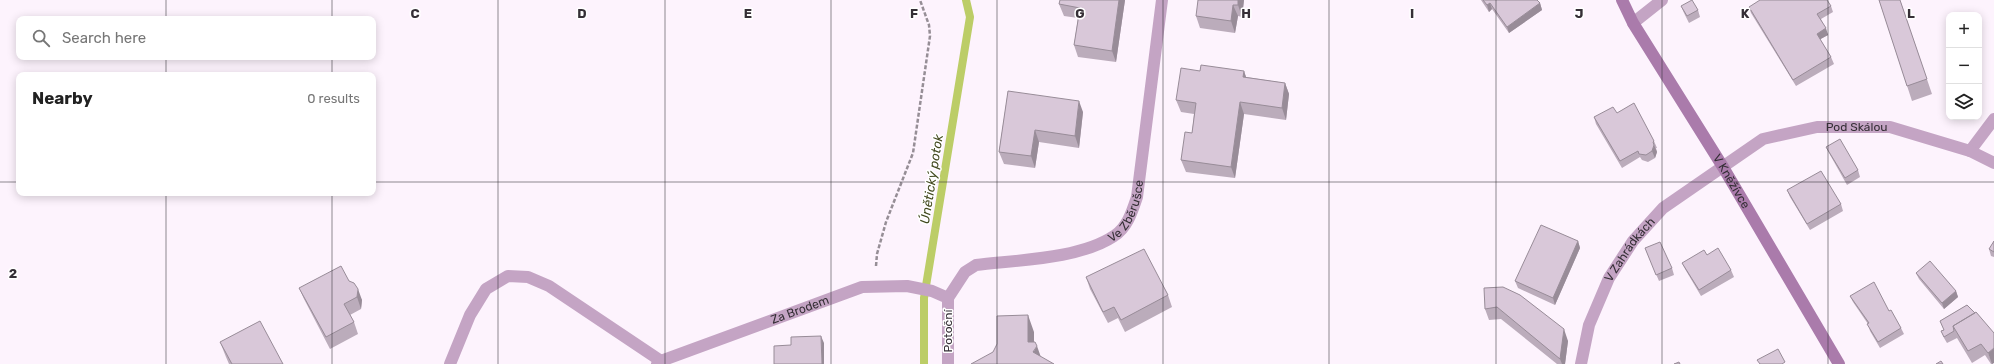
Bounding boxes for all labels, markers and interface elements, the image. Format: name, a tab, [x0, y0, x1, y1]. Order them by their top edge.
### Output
text: C	[410, 6, 420, 21]
text: D	[577, 6, 587, 21]
text: E	[744, 6, 752, 21]
text: F	[910, 6, 918, 21]
text: G	[1075, 6, 1085, 21]
text: H	[1241, 6, 1251, 21]
text: I	[1410, 6, 1414, 21]
text: J	[1575, 6, 1583, 21]
text: K	[1741, 6, 1750, 21]
text: L	[1907, 6, 1915, 21]
map controls	[1946, 12, 1982, 120]
button: +	[1946, 12, 1982, 48]
search box	[16, 16, 376, 60]
icon: search	[30, 27, 52, 49]
text: Search here	[62, 29, 146, 47]
button: −	[1946, 48, 1982, 84]
button: layers	[1946, 84, 1982, 120]
text: Nearby	[32, 88, 93, 108]
text: 0 results	[307, 91, 360, 106]
street label: Pod Skálou	[1826, 120, 1888, 134]
water label: Únětický potok	[917, 133, 946, 225]
street label: V Kněžívce	[1710, 152, 1753, 211]
street label: Ve Zběrušce	[1105, 179, 1146, 245]
street label: V Zahrádkách	[1601, 215, 1658, 284]
text: 2	[9, 266, 17, 281]
street label: Za Brodem	[769, 293, 831, 327]
street label: Potoční	[941, 308, 955, 352]

